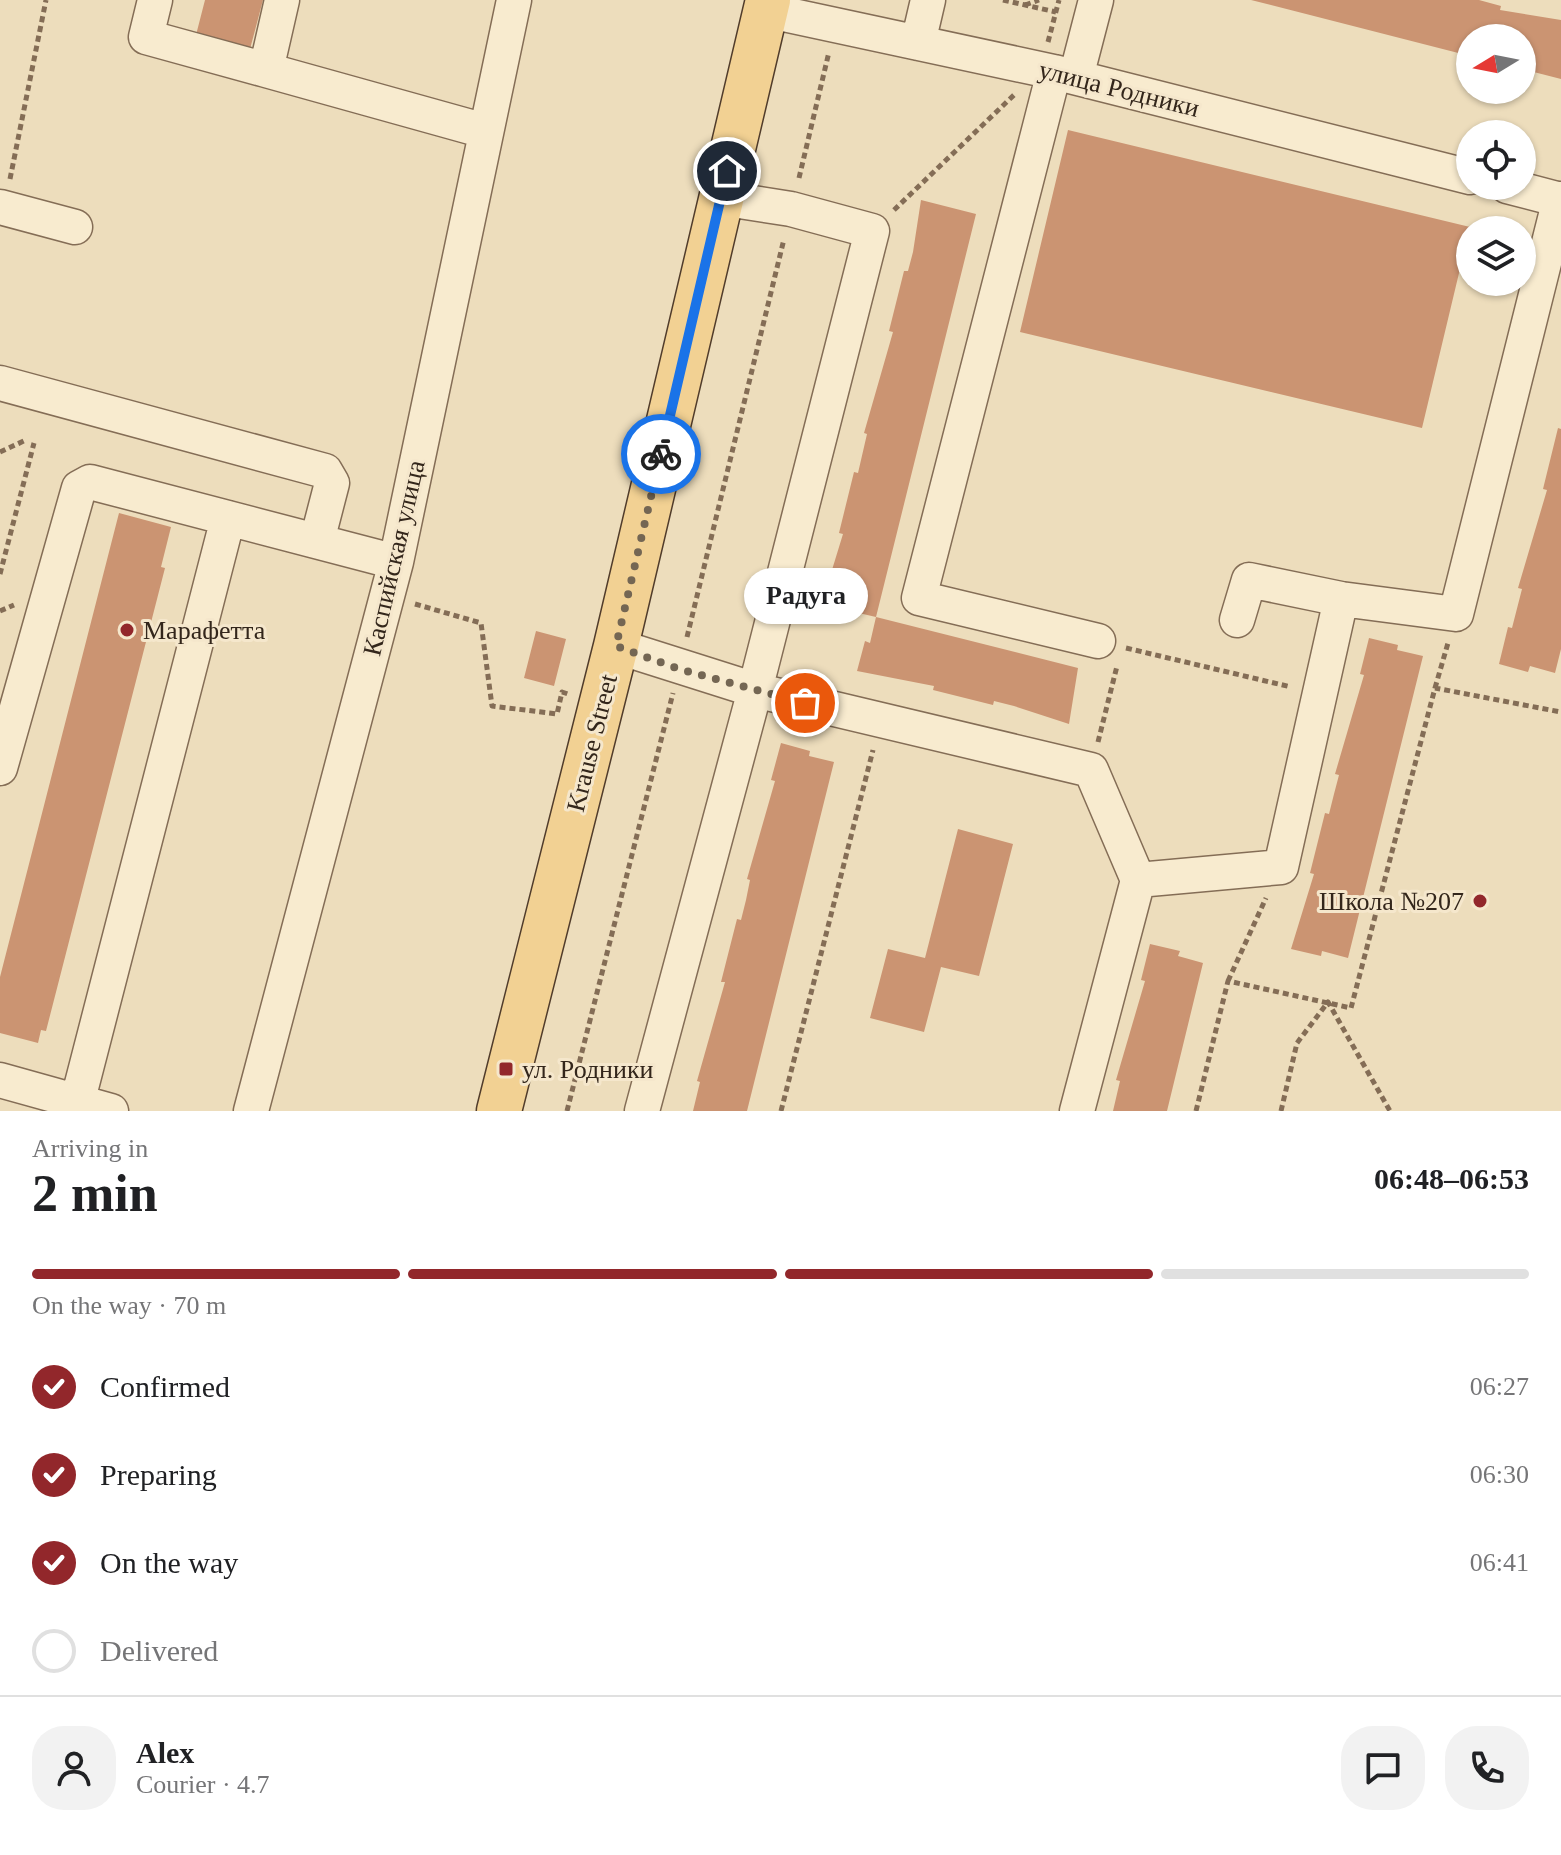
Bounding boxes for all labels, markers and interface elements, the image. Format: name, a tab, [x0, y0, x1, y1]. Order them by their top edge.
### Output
north arrow	[1456, 24, 1536, 104]
map controls	[1456, 24, 1536, 296]
street label: улица Родники	[1036, 55, 1202, 123]
button: locate	[1456, 120, 1536, 200]
pin	[693, 137, 761, 205]
icon: home	[705, 149, 749, 193]
button: layers	[1456, 216, 1536, 296]
courier	[621, 414, 701, 494]
icon: bike	[639, 432, 683, 476]
street label: Каспийская улица	[357, 457, 431, 659]
callout: Радуга	[743, 567, 867, 623]
text: Радуга	[766, 581, 846, 610]
place label: Марафетта	[143, 616, 266, 645]
marker: Марафетта	[118, 621, 136, 639]
pin	[771, 669, 839, 737]
street label: Krause Street	[561, 670, 623, 815]
icon: bag	[783, 681, 827, 725]
place label: Школа №207	[1319, 887, 1464, 916]
marker: Школа №207	[1471, 892, 1489, 910]
place label: ул. Родники	[522, 1055, 654, 1084]
marker: ул. Родники	[497, 1060, 515, 1078]
text: Arriving in	[32, 1134, 148, 1163]
text: 06:48–06:53	[1374, 1162, 1529, 1195]
text: 2 min	[32, 1165, 158, 1222]
text: On the way · 70 m	[32, 1291, 226, 1320]
icon: check	[32, 1365, 76, 1409]
text: Confirmed	[100, 1370, 230, 1403]
text: 06:27	[1470, 1372, 1529, 1401]
icon: check	[32, 1453, 76, 1497]
text: Preparing	[100, 1458, 217, 1491]
text: 06:30	[1470, 1460, 1529, 1489]
icon: check	[32, 1541, 76, 1585]
text: On the way	[100, 1546, 238, 1579]
text: 06:41	[1470, 1548, 1529, 1577]
text: Delivered	[100, 1634, 218, 1667]
button: person	[32, 1726, 116, 1810]
button: chat	[1341, 1726, 1425, 1810]
button: phone	[1445, 1726, 1529, 1810]
text: Alex	[136, 1736, 194, 1769]
text: Courier · 4.7	[136, 1770, 270, 1799]

